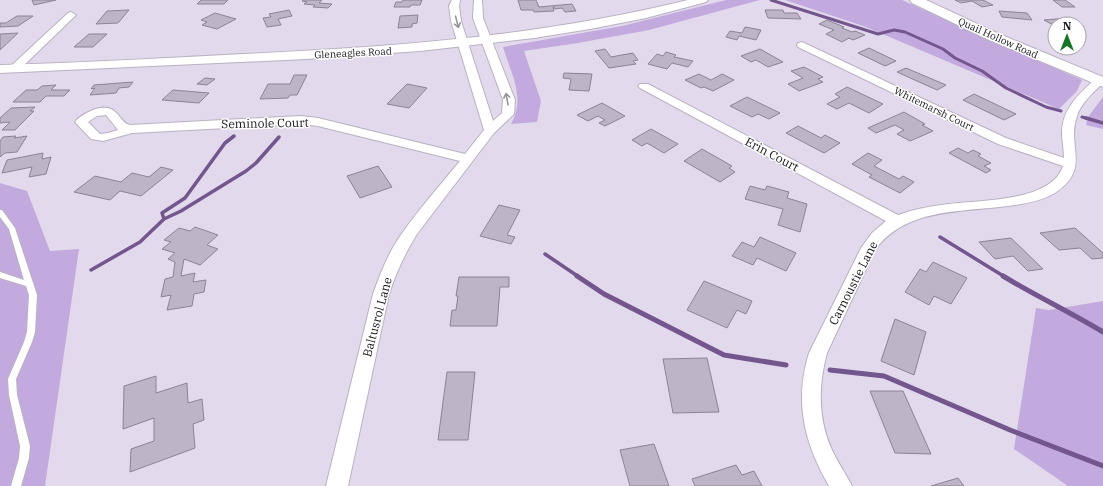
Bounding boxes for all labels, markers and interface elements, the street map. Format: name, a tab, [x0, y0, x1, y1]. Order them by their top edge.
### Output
one-way arrow	[454, 15, 462, 28]
street label: Quail Hollow Road	[956, 15, 1040, 61]
north arrow	[1047, 16, 1087, 56]
text: N	[1063, 19, 1072, 33]
street label: Gleneagles Road	[314, 44, 392, 62]
street label: Whitemarsh Court	[892, 84, 976, 134]
one-way arrow	[503, 93, 511, 106]
street label: Seminole Court	[221, 115, 309, 131]
street label: Erin Court	[743, 134, 801, 174]
street label: Carnoustie Lane	[825, 239, 881, 327]
street label: Baltusrol Lane	[359, 275, 395, 359]

